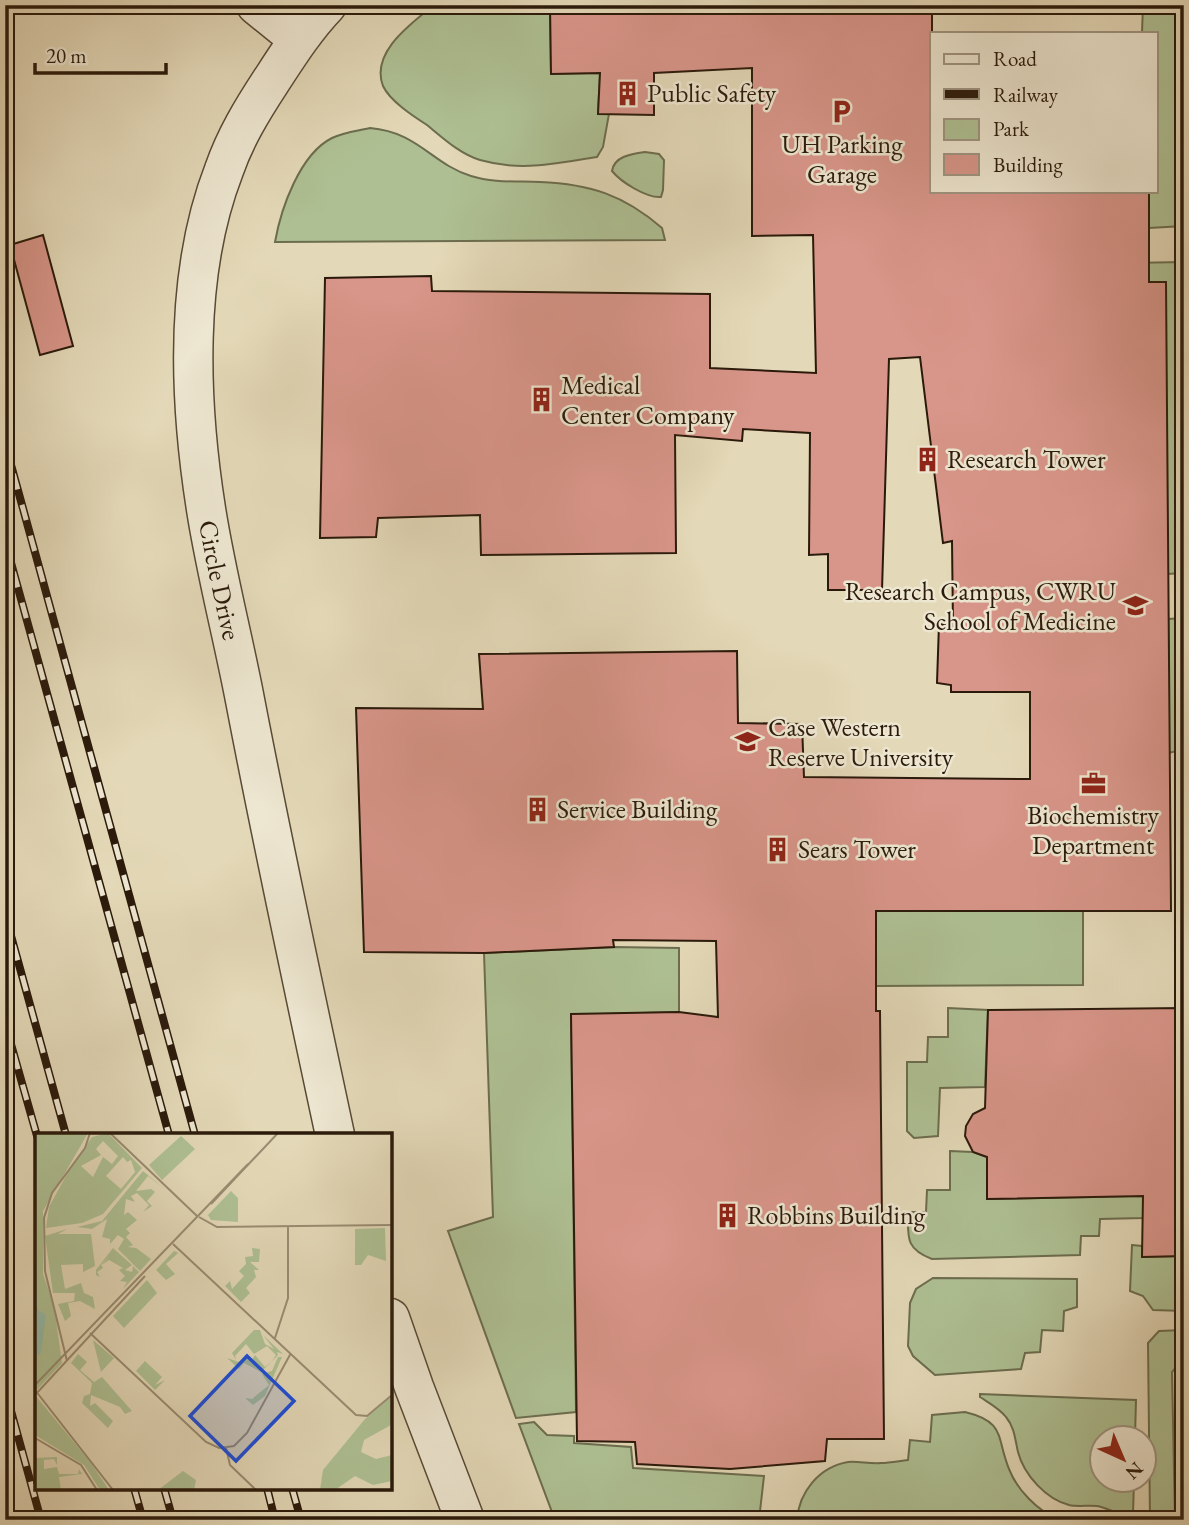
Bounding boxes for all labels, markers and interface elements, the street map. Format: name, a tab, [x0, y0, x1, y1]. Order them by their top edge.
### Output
scale bar	[35, 32, 166, 76]
legend	[930, 32, 1158, 192]
text: 20 m	[46, 42, 87, 69]
text: Road	[993, 45, 1037, 72]
place label: Public Safety	[647, 76, 777, 110]
building icon: Public Safety	[613, 79, 641, 107]
text: Railway	[993, 81, 1059, 108]
parking icon: UH Parking Garage	[828, 98, 856, 126]
text: Park	[993, 115, 1030, 142]
place label: UH Parking Garage	[781, 127, 903, 191]
text: Building	[993, 151, 1063, 178]
place label: Medical Center Company	[561, 368, 735, 432]
building icon: Medical Center Company	[527, 386, 555, 414]
place label: Research Tower	[947, 442, 1106, 476]
building icon: Research Tower	[913, 445, 941, 473]
street label: Circle Drive	[191, 518, 249, 643]
place label: Research Campus, CWRU School of Medicine	[845, 574, 1116, 638]
school or university icon: Research Campus, CWRU School of Medicine	[1122, 592, 1150, 620]
place label: Case Western Reserve University	[768, 710, 954, 774]
school or university icon: Case Western Reserve University	[734, 728, 762, 756]
office icon: Biochemistry Department	[1079, 769, 1107, 797]
place label: Service Building	[557, 792, 718, 826]
building icon: Service Building	[523, 795, 551, 823]
place label: Biochemistry Department	[1027, 798, 1160, 862]
place label: Sears Tower	[798, 832, 916, 866]
building icon: Sears Tower	[764, 835, 792, 863]
inset map	[35, 1133, 392, 1490]
place label: Robbins Building	[747, 1198, 926, 1232]
building icon: Robbins Building	[713, 1201, 741, 1229]
north arrow	[1088, 1424, 1158, 1494]
text: N	[1120, 1457, 1149, 1486]

